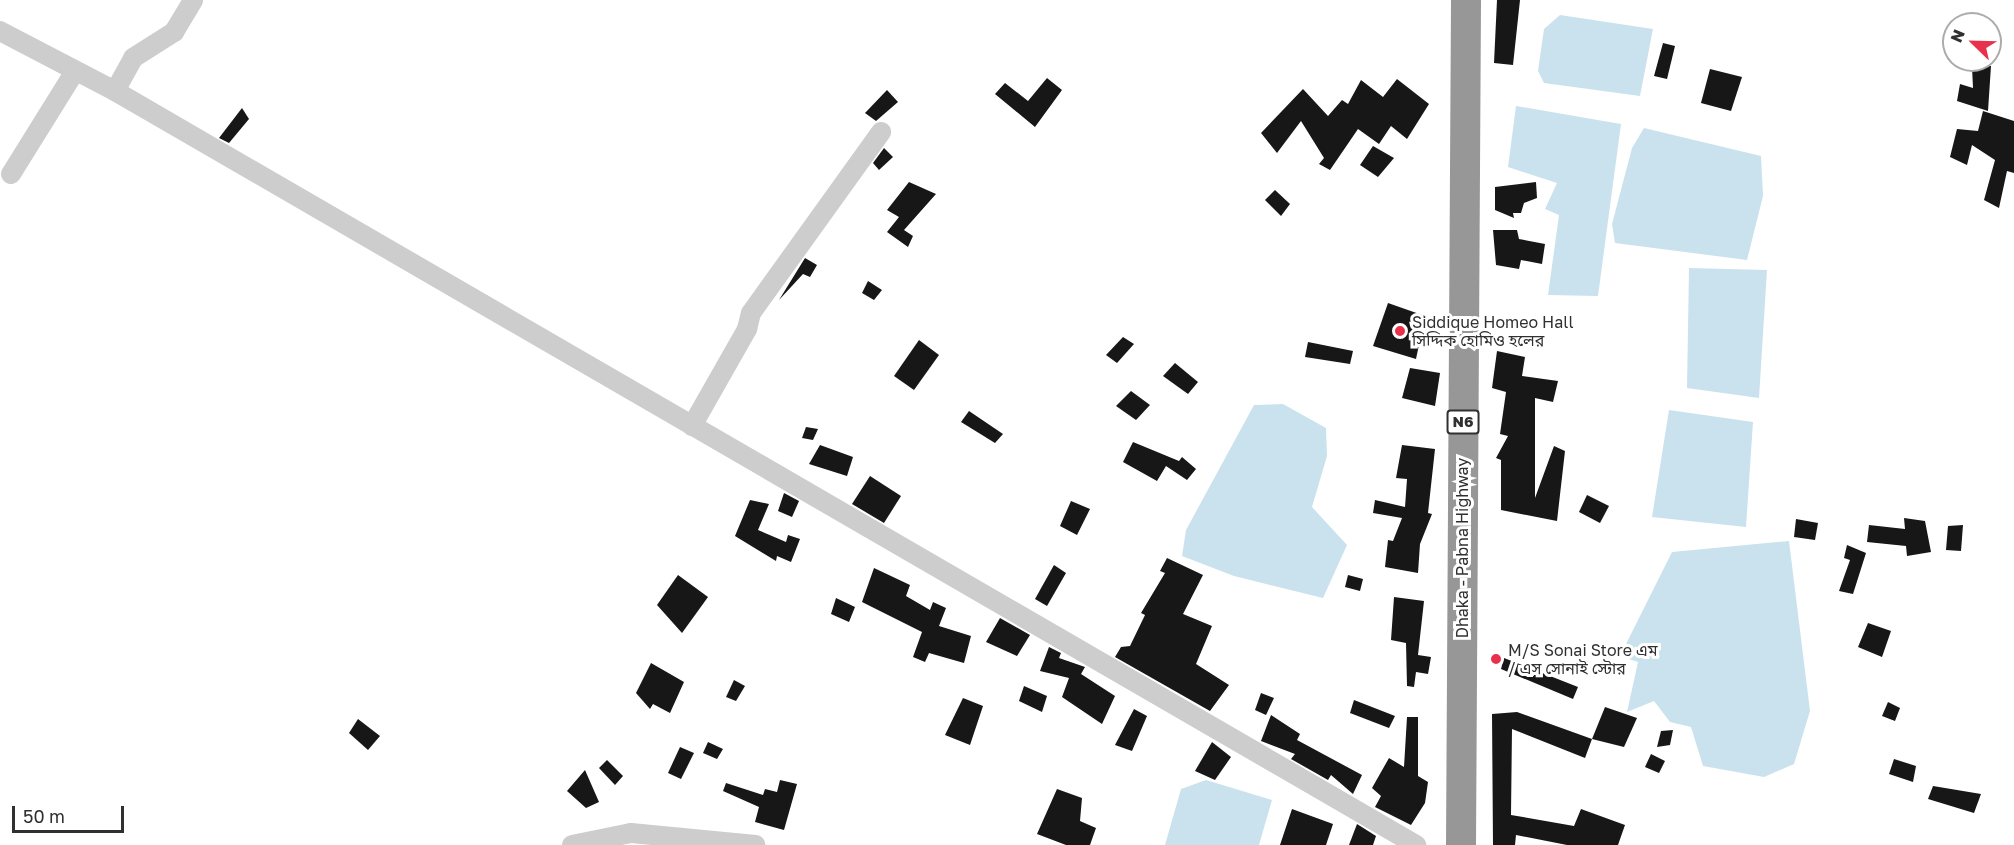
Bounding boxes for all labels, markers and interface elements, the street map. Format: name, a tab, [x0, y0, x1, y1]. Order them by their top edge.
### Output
north arrow	[1942, 12, 2002, 72]
text: N	[1946, 26, 1969, 45]
place label: Siddique Homeo Hall সিদ্দিক হোমিও হলের	[1412, 312, 1574, 350]
marker: Siddique Homeo Hall সিদ্দিক হোমিও হলের	[1393, 324, 1407, 338]
road number: N6	[1446, 410, 1480, 434]
street label: Dhaka - Pabna Highway	[1452, 458, 1472, 638]
place label: M/S Sonai Store এম / এস সোনাই স্টোর	[1508, 640, 1657, 678]
marker: M/S Sonai Store এম / এস সোনাই স্টোর	[1489, 652, 1503, 666]
scale bar	[15, 794, 128, 832]
text: 50 m	[23, 805, 65, 827]

